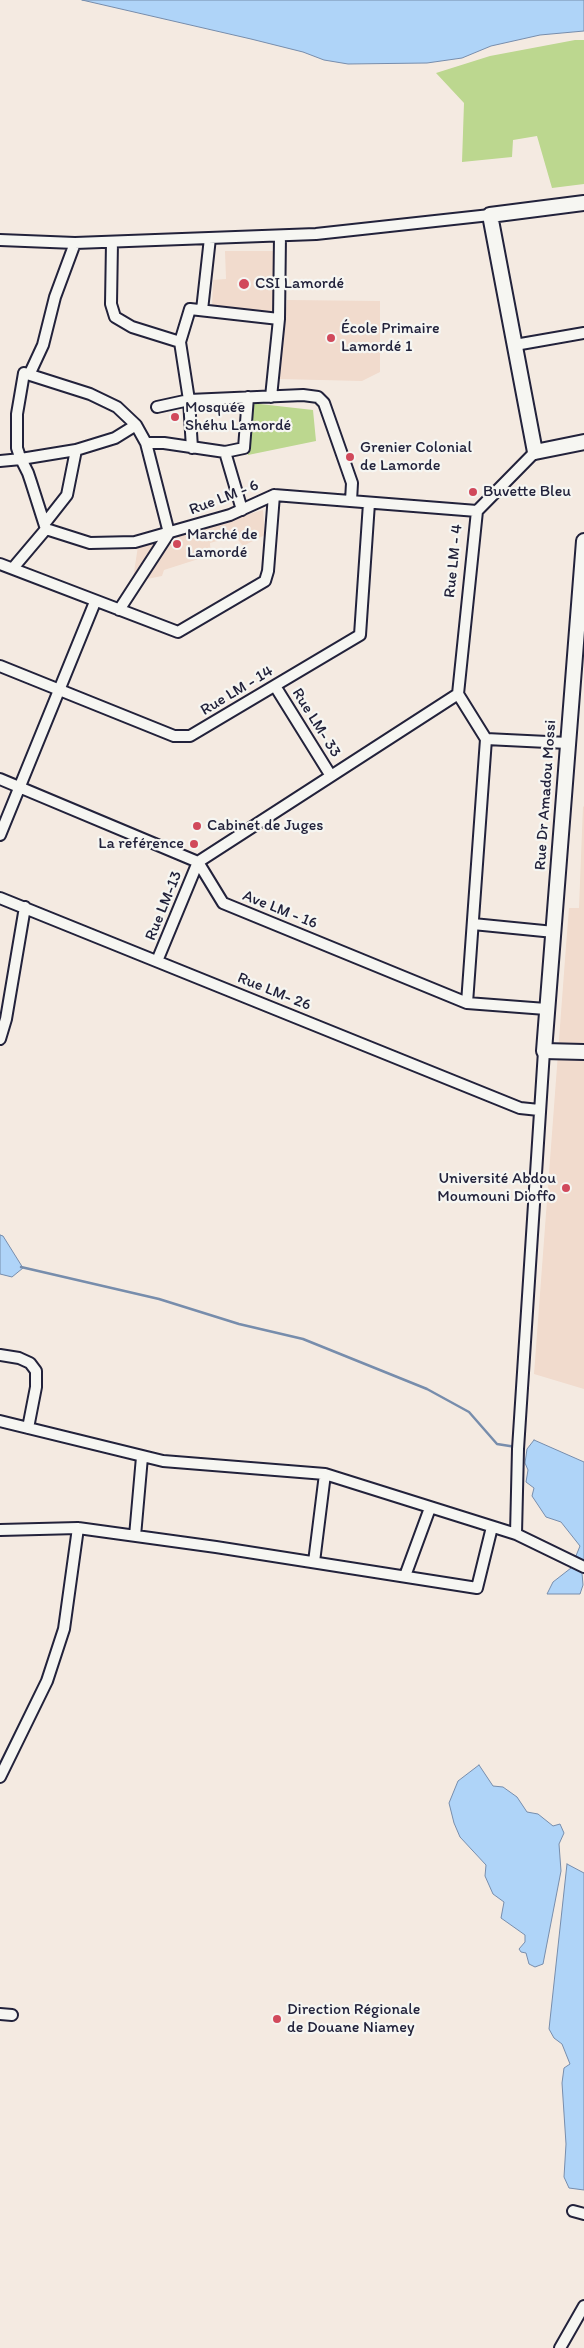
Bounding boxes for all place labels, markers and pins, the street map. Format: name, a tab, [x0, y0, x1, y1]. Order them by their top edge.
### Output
place label: CSI Lamordé	[255, 274, 344, 294]
marker: CSI Lamordé	[237, 277, 251, 291]
place label: École Primaire Lamordé 1	[341, 319, 440, 357]
marker: École Primaire Lamordé 1	[325, 332, 337, 344]
place label: Mosquée Shéhu Lamordé	[185, 398, 291, 436]
marker: Mosquée Shéhu Lamordé	[169, 411, 181, 423]
place label: Grenier Colonial de Lamorde	[360, 438, 472, 476]
marker: Grenier Colonial de Lamorde	[344, 451, 356, 463]
place label: Buvette Bleu	[483, 482, 571, 502]
marker: Buvette Bleu	[467, 486, 479, 498]
place label: Marché de Lamordé	[187, 525, 258, 563]
marker: Marché de Lamordé	[171, 538, 183, 550]
place label: Cabinet de Juges	[207, 816, 323, 836]
marker: Cabinet de Juges	[191, 820, 203, 832]
place label: La reférence	[98, 834, 184, 854]
marker: La reférence	[188, 838, 200, 850]
place label: Université Abdou Moumouni Dioffo	[437, 1169, 556, 1207]
marker: Université Abdou Moumouni Dioffo	[560, 1182, 572, 1194]
place label: Direction Régionale de Douane Niamey	[287, 2000, 420, 2038]
marker: Direction Régionale de Douane Niamey	[271, 2013, 283, 2025]

